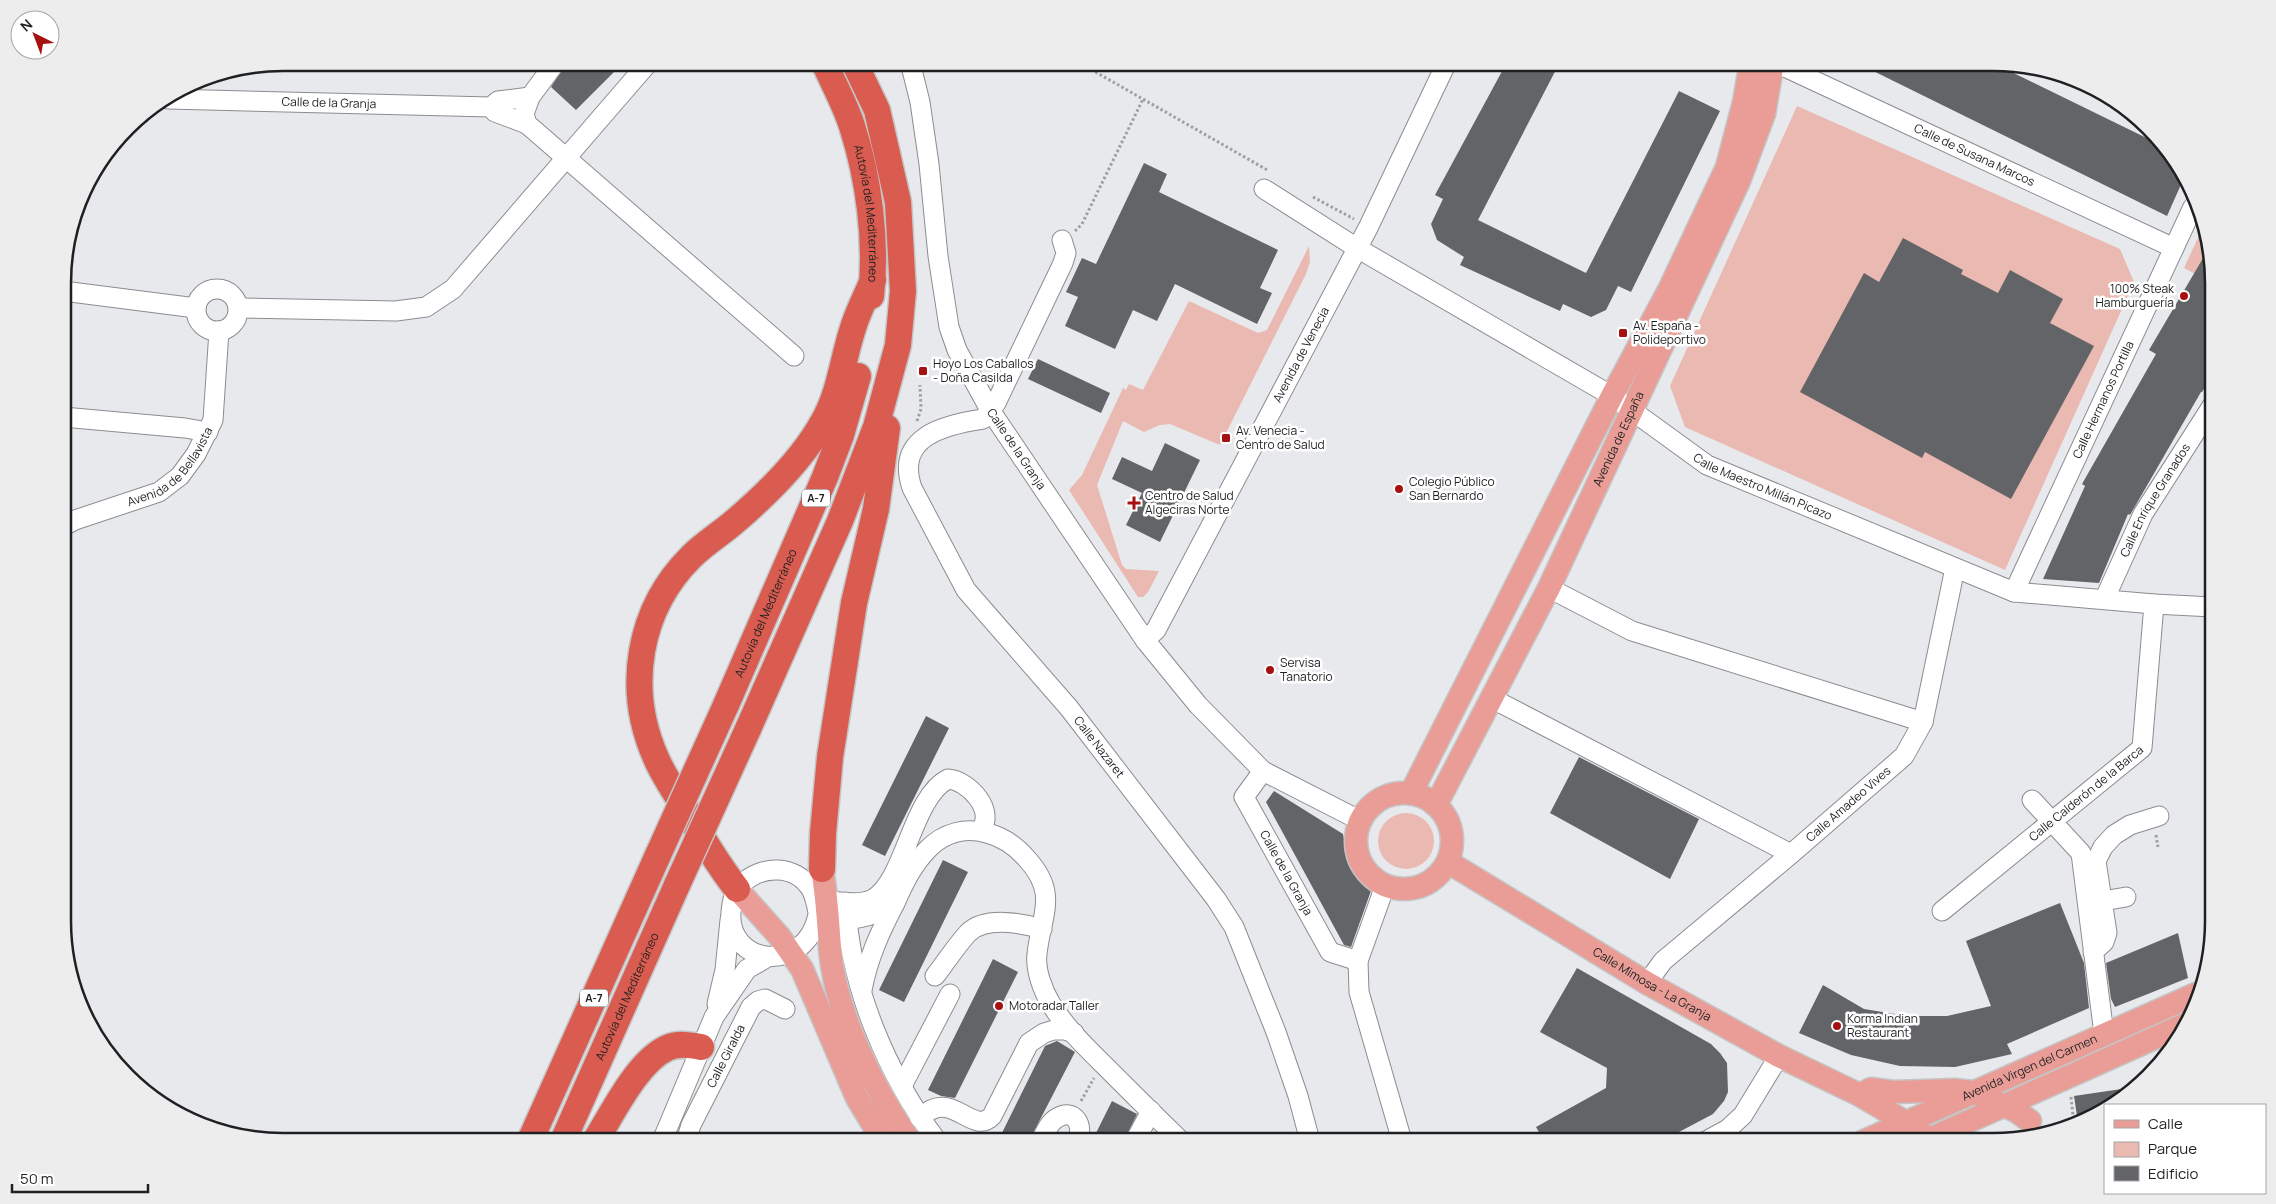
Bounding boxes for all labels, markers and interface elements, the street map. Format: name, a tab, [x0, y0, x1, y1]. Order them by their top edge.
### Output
north arrow	[10, 10, 60, 60]
text: N	[16, 15, 36, 35]
street label: Calle de la Granja	[281, 93, 377, 112]
street label: Calle de Susana Marcos	[1911, 119, 2038, 190]
street label: Autovía del Mediterráneo	[850, 143, 882, 283]
place label: 100% Steak Hamburguería	[2096, 280, 2175, 311]
marker: 100% Steak Hamburguería	[2178, 290, 2190, 302]
street label: Avenida de Venecia	[1268, 304, 1333, 405]
place label: Av. España - Polideportivo	[1633, 317, 1706, 348]
marker: Av. España - Polideportivo	[1617, 327, 1629, 339]
street label: Calle Hermanos Portilla	[2068, 338, 2138, 461]
place label: Hoyo Los Caballos - Doña Casilda	[933, 355, 1034, 386]
marker: Hoyo Los Caballos - Doña Casilda	[917, 365, 929, 377]
street label: Avenida de España	[1589, 388, 1648, 489]
street label: Calle de la Granja	[983, 405, 1050, 493]
place label: Av. Venecia - Centro de Salud	[1236, 422, 1325, 453]
street label: Avenida de Bellavista	[125, 424, 216, 510]
marker: Av. Venecia - Centro de Salud	[1220, 432, 1232, 444]
street label: Calle Enrique Granados	[2116, 440, 2194, 560]
street label: Calle Maestro Millán Picazo	[1690, 449, 1835, 524]
place label: Colegio Público San Bernardo	[1409, 473, 1495, 504]
marker: Colegio Público San Bernardo	[1393, 483, 1405, 495]
place label: Centro de Salud Algeciras Norte	[1145, 487, 1234, 518]
road number: A-7	[802, 489, 830, 506]
marker: Centro de Salud Algeciras Norte	[1127, 496, 1141, 510]
street label: Autovía del Mediterráneo	[730, 546, 801, 680]
place label: Servisa Tanatorio	[1280, 654, 1333, 685]
marker: Servisa Tanatorio	[1264, 664, 1276, 676]
street label: Calle Nazaret	[1070, 712, 1129, 781]
street label: Calle Calderón de la Barca	[2025, 741, 2147, 845]
street label: Calle Amadeo Vives	[1802, 762, 1894, 845]
street label: Calle de la Granja	[1256, 827, 1317, 918]
street label: Autovía del Mediterráneo	[591, 930, 663, 1063]
street label: Calle Mimosa - La Granja	[1590, 943, 1715, 1025]
road number: A-7	[580, 990, 608, 1006]
place label: Motoradar Taller	[1009, 997, 1100, 1014]
marker: Motoradar Taller	[993, 1000, 1005, 1012]
place label: Korma Indian Restaurant	[1847, 1010, 1918, 1041]
marker: Korma Indian Restaurant	[1831, 1020, 1843, 1032]
street label: Calle Giralda	[702, 1021, 749, 1091]
street label: Avenida Virgen del Carmen	[1959, 1030, 2100, 1105]
legend	[2104, 1104, 2266, 1194]
text: Calle	[2148, 1113, 2183, 1134]
text: Parque	[2148, 1138, 2197, 1159]
scale bar	[12, 1162, 149, 1194]
text: Edificio	[2148, 1163, 2199, 1184]
text: 50 m	[20, 1168, 54, 1189]

